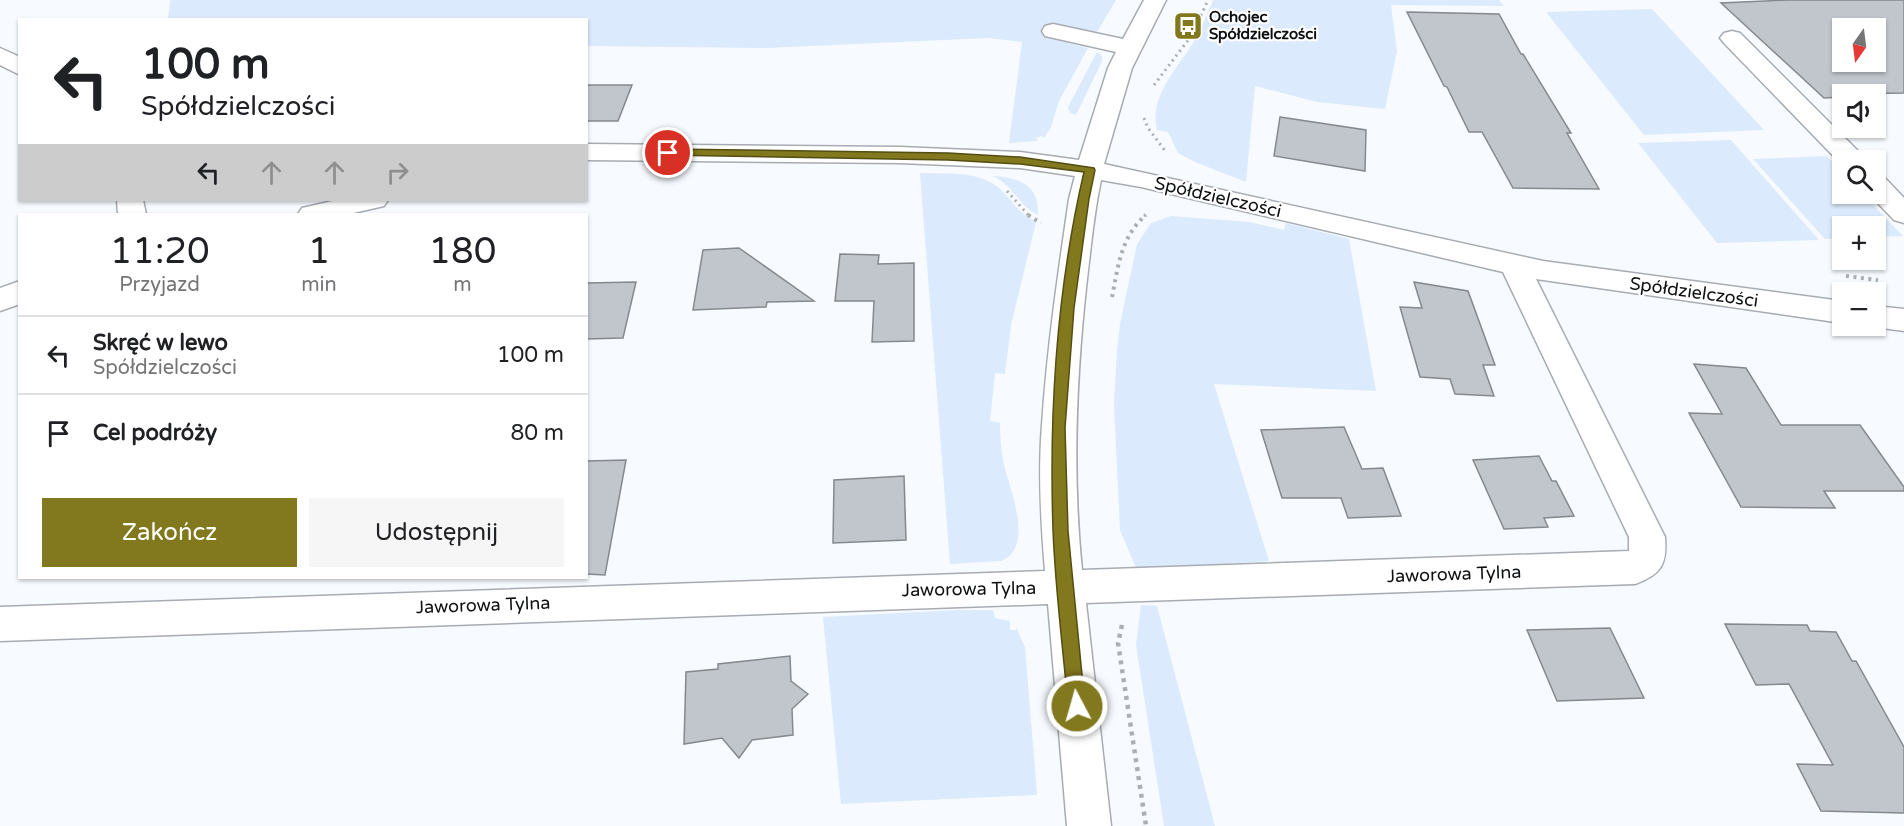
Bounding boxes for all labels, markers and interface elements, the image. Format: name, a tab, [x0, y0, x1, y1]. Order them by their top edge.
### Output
place label: Ochojec Spółdzielczości	[1209, 8, 1317, 44]
bus stop icon: Ochojec Spółdzielczości	[1172, 10, 1204, 42]
north arrow	[1832, 18, 1886, 72]
map controls	[1832, 18, 1886, 336]
text: 100 m	[141, 39, 270, 90]
icon: left	[42, 42, 120, 120]
button: sound	[1832, 84, 1886, 138]
text: Spółdzielczości	[141, 90, 335, 123]
pin	[642, 127, 693, 178]
icon: arrive	[651, 136, 684, 169]
button: search	[1832, 150, 1886, 204]
icon: left	[192, 156, 225, 189]
icon: ahead	[255, 156, 288, 189]
icon: ahead	[318, 156, 351, 189]
icon: right	[381, 156, 414, 189]
street label: Spółdzielczości	[1152, 172, 1284, 222]
button: +	[1832, 216, 1886, 270]
text: 11:20	[110, 230, 210, 273]
text: 1	[308, 230, 330, 273]
text: 180	[428, 230, 496, 273]
street label: Spółdzielczości	[1628, 272, 1760, 312]
text: Przyjazd	[119, 273, 200, 297]
text: min	[301, 273, 337, 297]
text: m	[453, 273, 472, 297]
button: −	[1832, 282, 1886, 336]
text: Skręć w lewo	[93, 330, 228, 356]
icon: left	[42, 339, 75, 372]
text: 100 m	[497, 342, 564, 368]
text: Spółdzielczości	[93, 356, 237, 380]
icon: arrive	[42, 417, 75, 450]
text: Cel podróży	[93, 420, 217, 446]
text: 80 m	[510, 420, 564, 446]
button: Zakończ	[42, 498, 297, 567]
button: Udostępnij	[309, 498, 564, 567]
street label: Jaworowa Tylna	[1386, 561, 1522, 587]
street label: Jaworowa Tylna	[901, 577, 1037, 601]
street label: Jaworowa Tylna	[415, 592, 551, 618]
position arrow	[1045, 674, 1109, 738]

